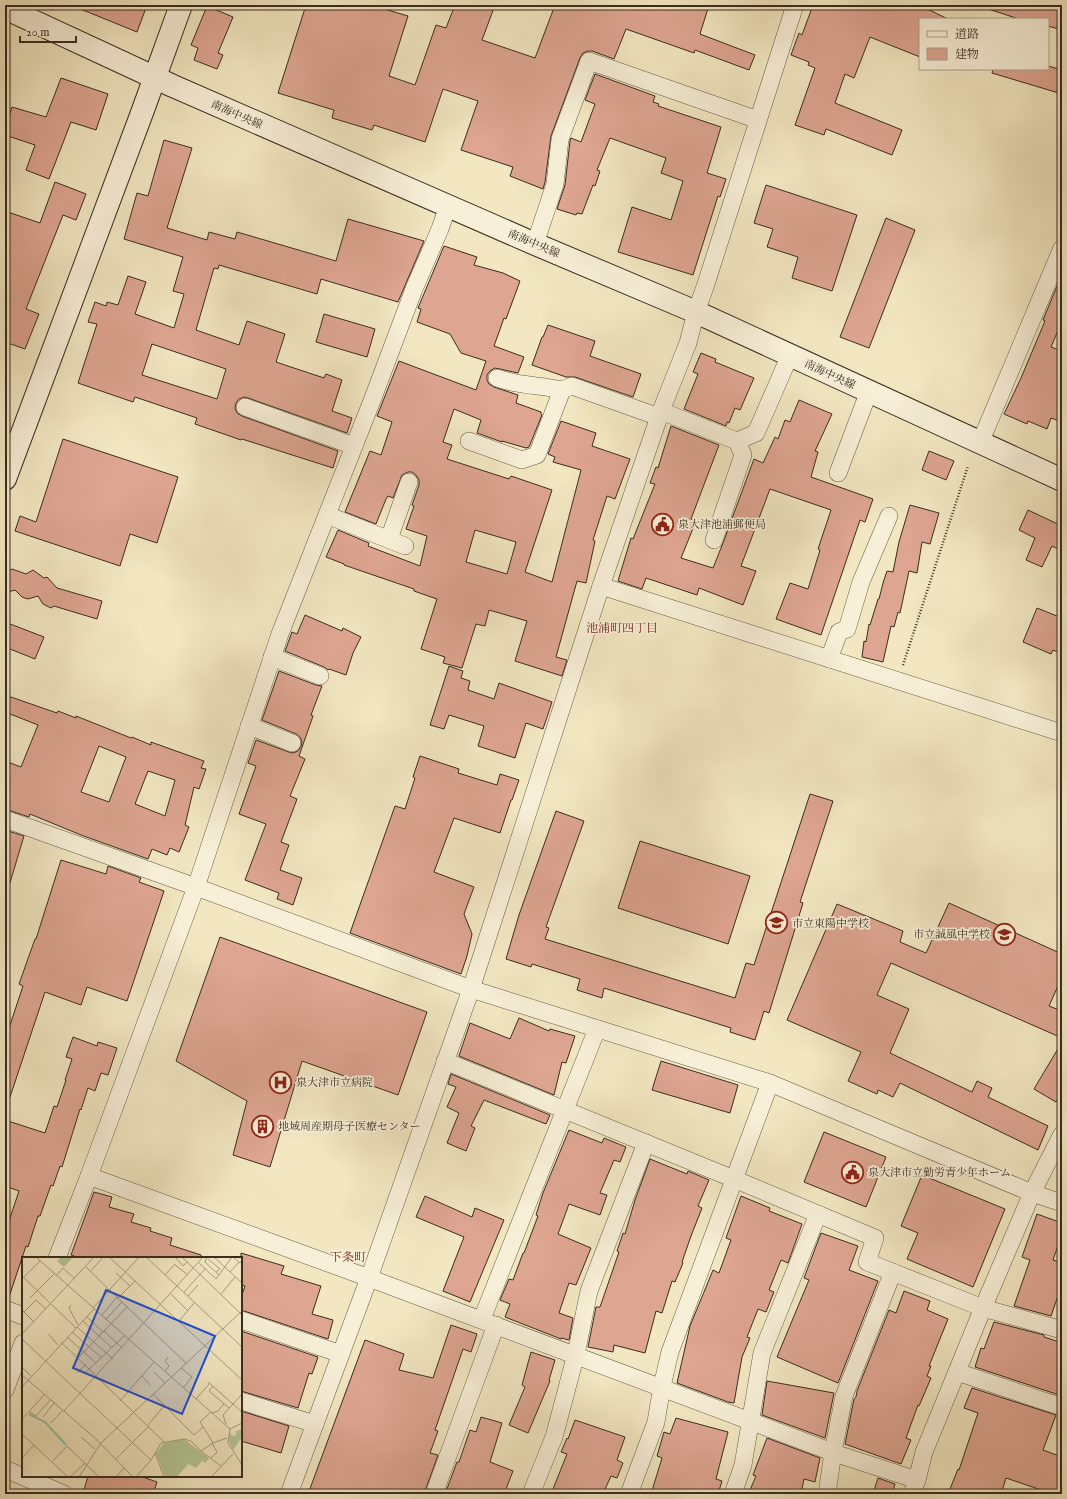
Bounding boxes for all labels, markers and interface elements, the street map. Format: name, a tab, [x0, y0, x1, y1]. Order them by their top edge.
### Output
scale bar	[20, 18, 76, 44]
legend	[919, 18, 1049, 70]
text: 20 m	[26, 25, 49, 40]
text: 道路	[955, 27, 979, 42]
text: 建物	[955, 47, 979, 62]
street label: 南海中央線	[209, 97, 265, 132]
street label: 南海中央線	[506, 227, 562, 261]
street label: 南海中央線	[802, 357, 857, 393]
public building icon: 泉大津池浦郵便局	[650, 511, 676, 537]
place label: 泉大津池浦郵便局	[678, 518, 766, 532]
district label: 池浦町四丁目	[586, 621, 658, 636]
school or university icon: 市立東陽中学校	[764, 910, 790, 936]
place label: 市立東陽中学校	[792, 917, 869, 931]
school or university icon: 市立誠風中学校	[992, 921, 1018, 947]
place label: 市立誠風中学校	[913, 928, 990, 942]
hospital icon: 泉大津市立病院	[268, 1069, 294, 1095]
place label: 泉大津市立病院	[296, 1076, 373, 1090]
building icon: 地域周産期母子医療センター	[249, 1113, 275, 1139]
place label: 地域周産期母子医療センター	[278, 1120, 421, 1134]
public building icon: 泉大津市立勤労青少年ホーム	[839, 1159, 865, 1185]
place label: 泉大津市立勤労青少年ホーム	[868, 1166, 1011, 1180]
district label: 下条町	[330, 1250, 366, 1265]
inset map	[22, 1257, 242, 1477]

